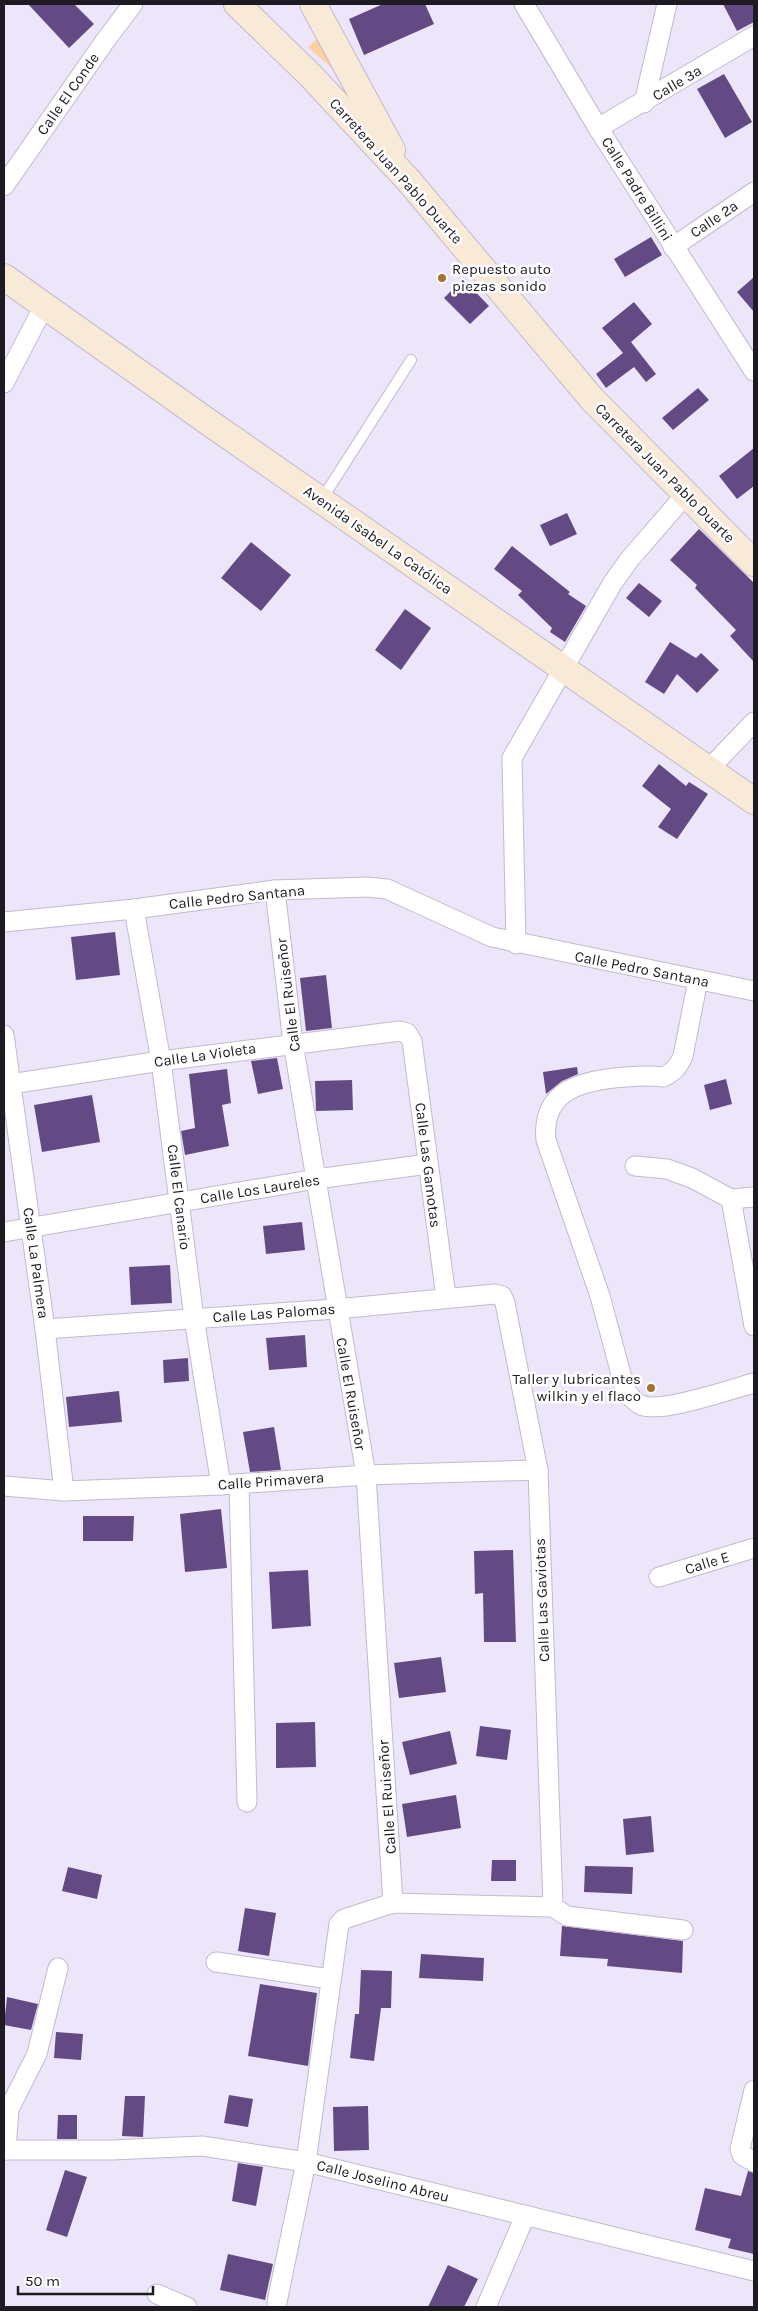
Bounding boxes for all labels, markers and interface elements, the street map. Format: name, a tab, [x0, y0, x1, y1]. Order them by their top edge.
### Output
street label: Calle El Conde	[33, 49, 103, 139]
street label: Calle 3ª	[649, 61, 705, 105]
street label: Carretera Juan Pablo Duarte	[326, 94, 466, 248]
street label: Calle Padre Billini	[598, 134, 676, 244]
street label: Calle 2ª	[687, 196, 741, 242]
place label: Repuesto auto piezas sonido	[452, 260, 551, 295]
marker: Repuesto auto piezas sonido	[436, 272, 448, 284]
street label: Carretera Juan Pablo Duarte	[591, 399, 739, 547]
street label: Avenida Isabel La Católica	[300, 482, 456, 598]
street label: Calle Pedro Santana	[168, 881, 306, 913]
street label: Calle El Ruiseñor	[272, 937, 304, 1053]
street label: Calle Pedro Santana	[573, 947, 711, 991]
street label: Calle La Violeta	[153, 1039, 257, 1071]
street label: Calle Las Gamotas	[411, 1101, 445, 1229]
street label: Calle El Canario	[164, 1143, 194, 1251]
street label: Calle Los Laureles	[199, 1171, 321, 1207]
street label: Calle La Palmera	[19, 1206, 53, 1320]
street label: Calle Las Palomas	[212, 1300, 336, 1326]
street label: Calle El Ruiseñor	[332, 1336, 370, 1452]
place label: Taller y lubricantes wilkin y el flaco	[513, 1370, 641, 1405]
marker: Taller y lubricantes wilkin y el flaco	[645, 1382, 657, 1394]
street label: Calle Primavera	[217, 1468, 325, 1494]
street label: Calle Las Gaviotas	[531, 1538, 553, 1662]
street label: Calle E	[683, 1548, 731, 1578]
street label: Calle El Ruiseñor	[374, 1739, 400, 1855]
street label: Calle Joselino Abreu	[315, 2156, 451, 2206]
scale bar	[18, 2264, 152, 2296]
text: 50 m	[25, 2272, 60, 2290]

